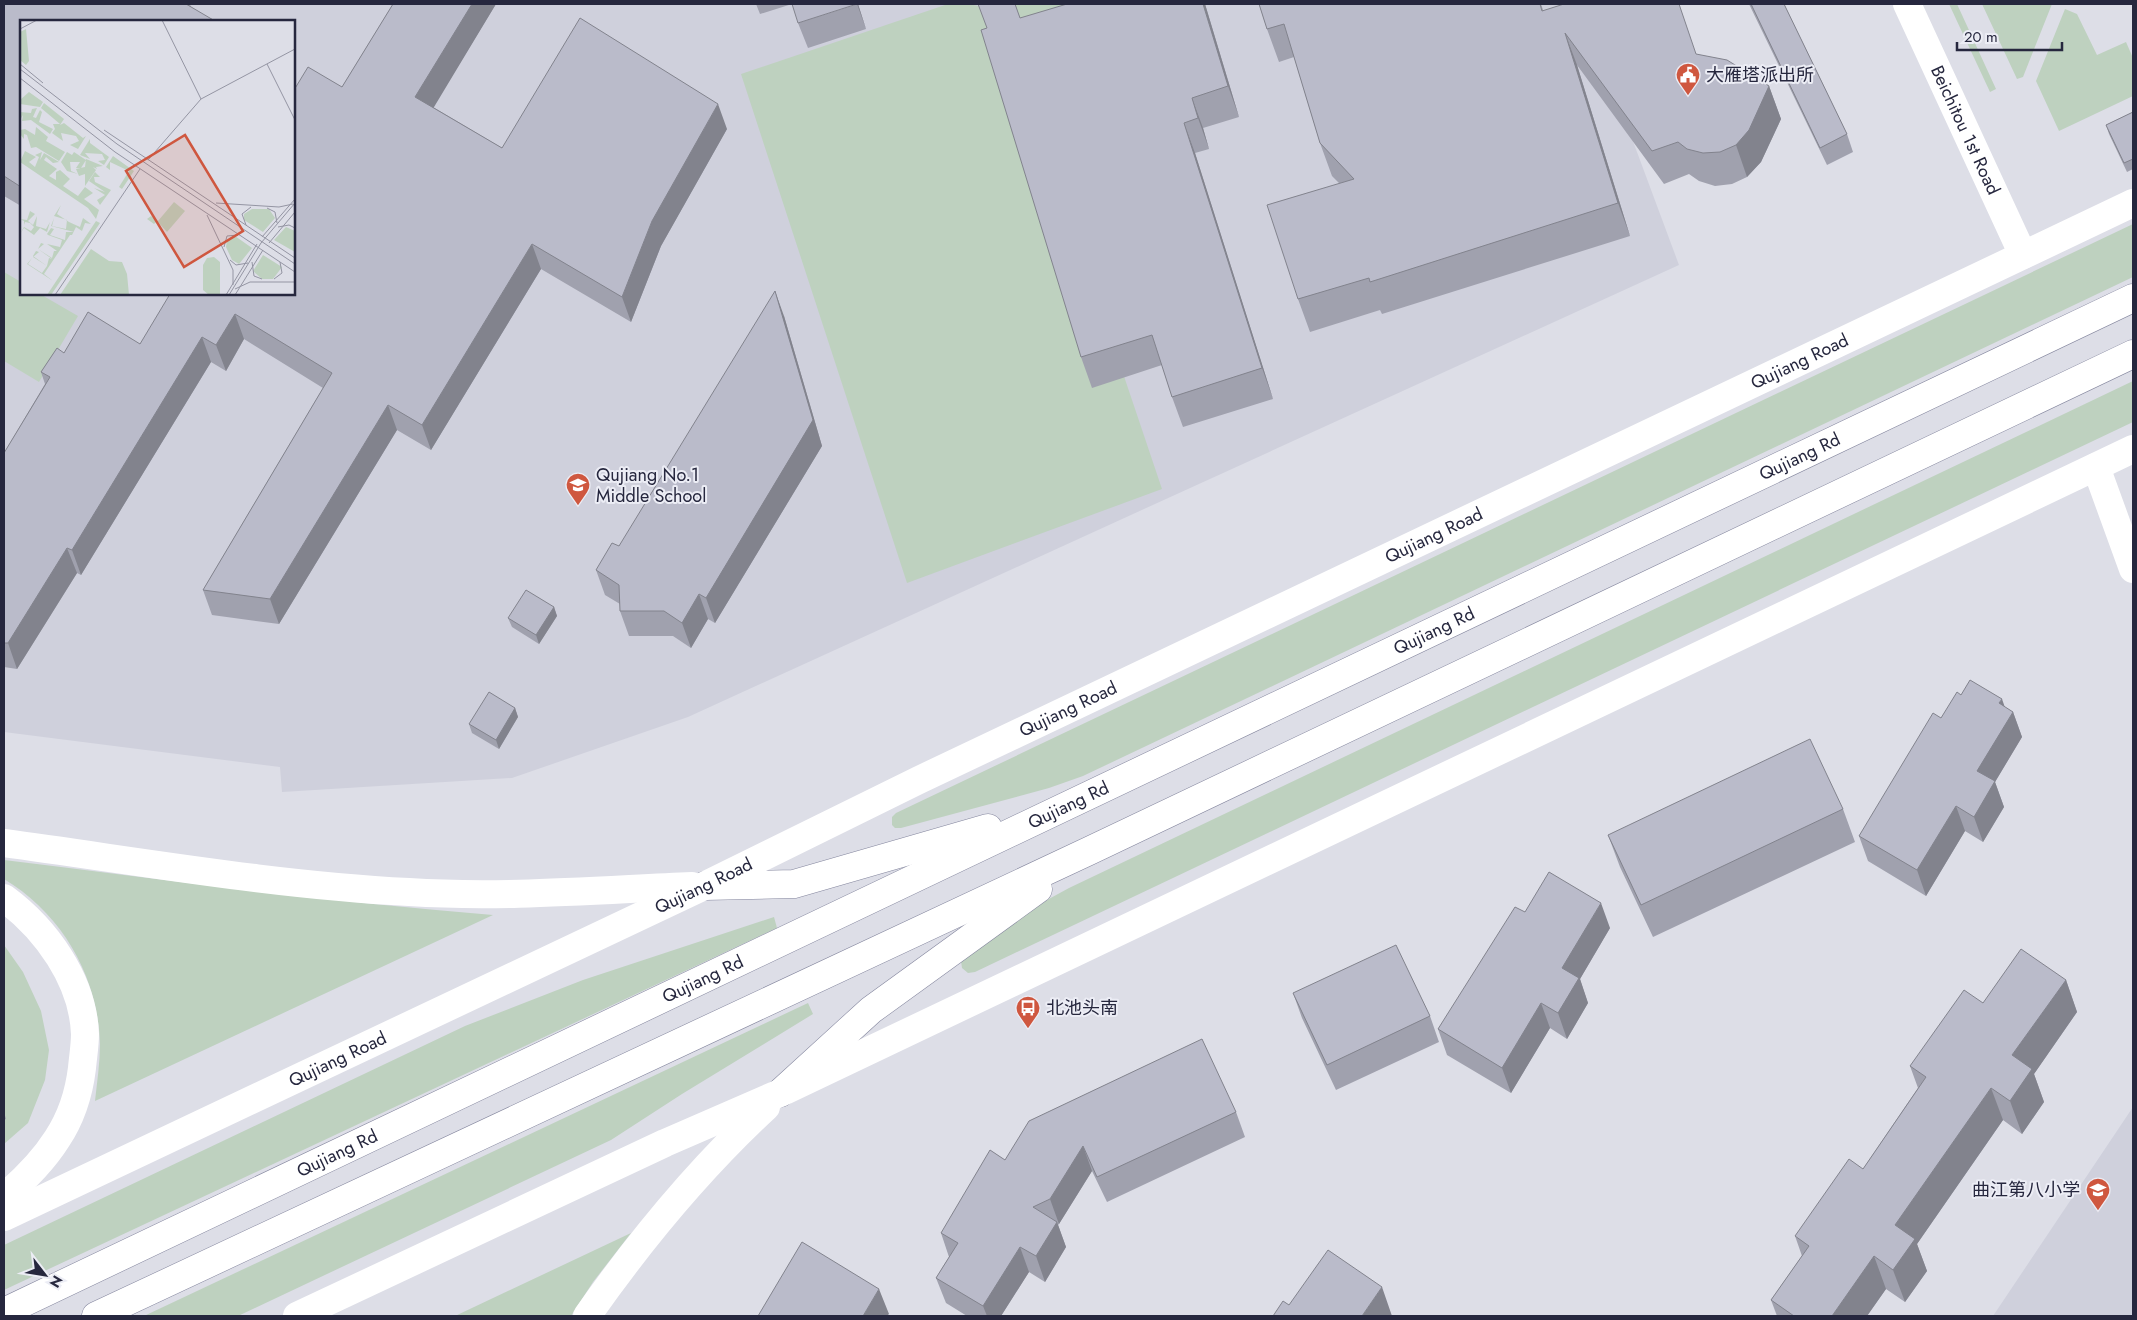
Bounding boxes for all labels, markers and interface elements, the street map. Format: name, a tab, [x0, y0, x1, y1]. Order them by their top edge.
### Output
inset map	[20, 20, 295, 295]
scale bar	[1957, 20, 2062, 52]
text: 20 m	[1964, 26, 1998, 48]
street label: Beichitou 1st Road	[1924, 61, 2006, 199]
public building icon: 大雁塔派出所	[1675, 62, 1701, 96]
place label: 大雁塔派出所	[1706, 62, 1814, 88]
street label: Qujiang Road	[1746, 327, 1853, 396]
street label: Qujiang Rd	[1755, 426, 1845, 487]
place label: Qujiang No.1 Middle School	[596, 462, 706, 509]
school or university icon: Qujiang No.1 Middle School	[565, 472, 591, 506]
street label: Qujiang Road	[1381, 501, 1487, 570]
street label: Qujiang Rd	[1389, 600, 1479, 661]
street label: Qujiang Road	[1015, 675, 1121, 744]
street label: Qujiang Rd	[1024, 775, 1113, 835]
street label: Qujiang Road	[650, 851, 757, 920]
street label: Qujiang Rd	[658, 949, 748, 1010]
bus stop icon: 北池头南	[1015, 995, 1041, 1029]
place label: 北池头南	[1046, 995, 1118, 1021]
street label: Qujiang Road	[284, 1025, 391, 1094]
street label: Qujiang Rd	[292, 1123, 382, 1184]
place label: 曲江第八小学	[1972, 1177, 2080, 1203]
school or university icon: 曲江第八小学	[2085, 1177, 2111, 1211]
north arrow	[20, 1250, 70, 1300]
text: N	[45, 1272, 68, 1292]

